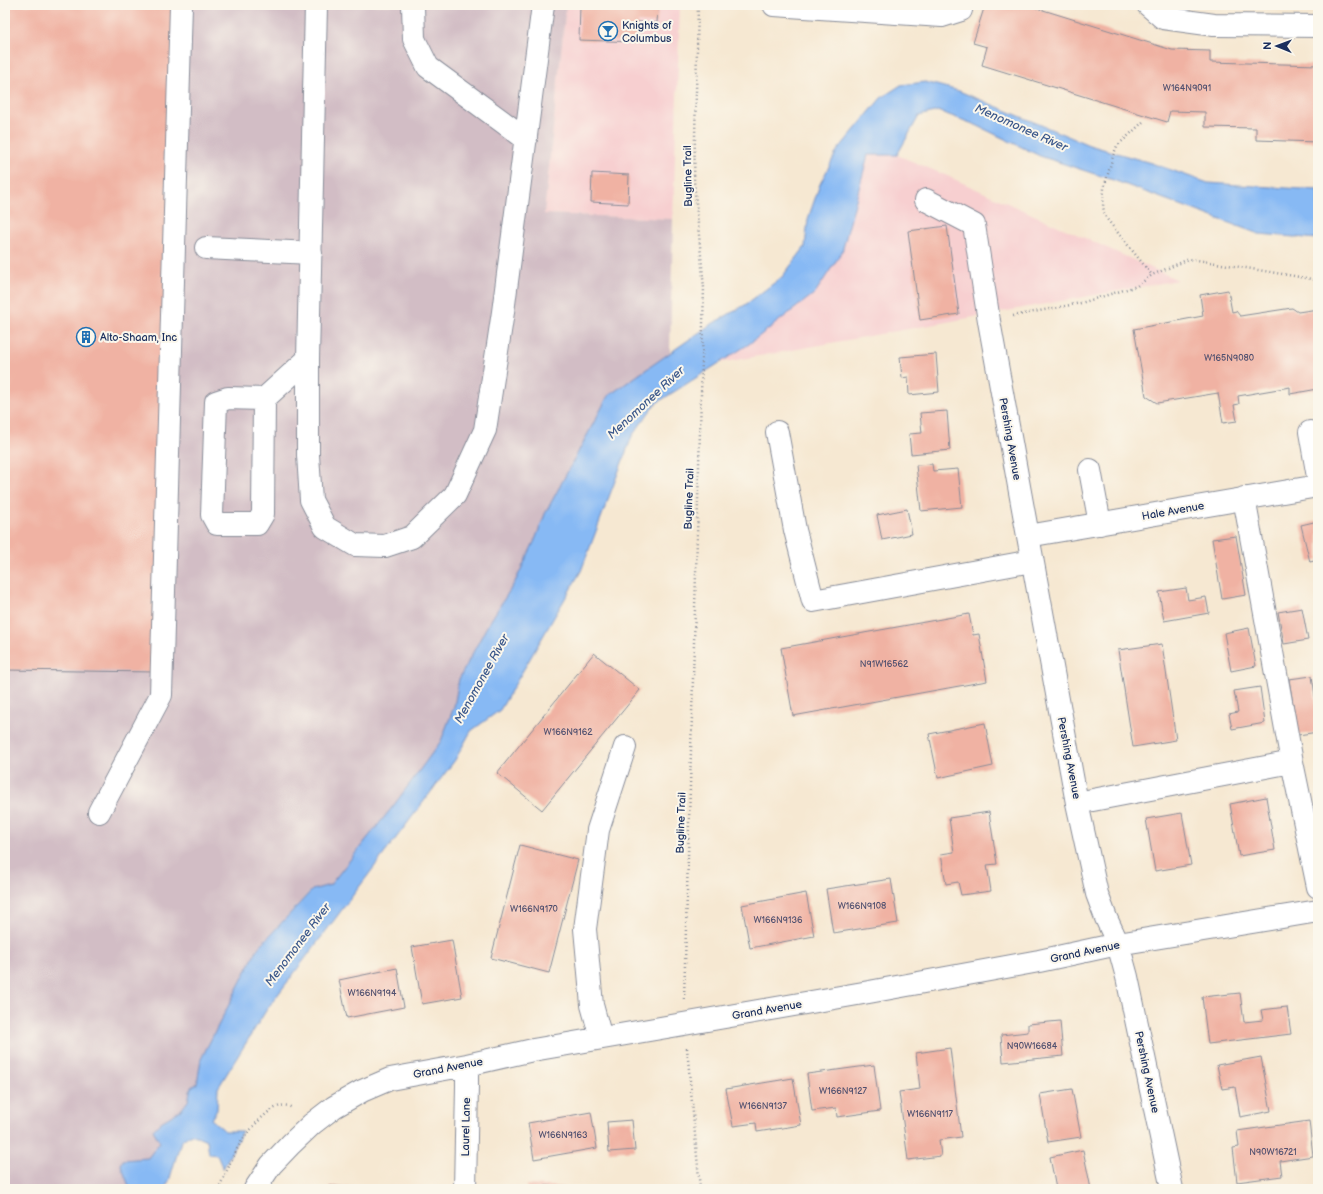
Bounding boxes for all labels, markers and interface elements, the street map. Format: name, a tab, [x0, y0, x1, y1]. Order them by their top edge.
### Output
place label: Knights of Columbus	[622, 19, 672, 45]
bar icon: Knights of Columbus	[597, 20, 619, 42]
north arrow	[1257, 26, 1297, 66]
text: N	[1261, 42, 1274, 50]
house number: W164N9091	[1163, 83, 1211, 94]
water label: Menomonee River	[972, 101, 1071, 156]
street label: Bugline Trail	[681, 145, 695, 207]
building icon: Alto-Shaam, Inc	[75, 326, 97, 348]
place label: Alto-Shaam, Inc	[100, 331, 177, 344]
house number: W165N9080	[1204, 353, 1254, 364]
water label: Menomonee River	[604, 362, 689, 442]
street label: Pershing Avenue	[996, 397, 1024, 482]
street label: Bugline Trail	[681, 468, 697, 530]
street label: Hale Avenue	[1141, 499, 1206, 523]
water label: Menomonee River	[451, 630, 514, 726]
house number: N91W16562	[860, 659, 909, 670]
street label: Pershing Avenue	[1055, 716, 1083, 801]
house number: W166N9162	[544, 727, 593, 738]
street label: Bugline Trail	[673, 792, 689, 854]
water label: Menomonee River	[262, 899, 335, 989]
house number: W166N9108	[838, 901, 886, 912]
house number: W166N9170	[510, 904, 558, 915]
house number: W166N9136	[753, 915, 803, 926]
street label: Grand Avenue	[1049, 938, 1121, 966]
house number: W166N9194	[348, 988, 397, 999]
street label: Grand Avenue	[731, 997, 803, 1023]
street label: Pershing Avenue	[1132, 1030, 1162, 1115]
house number: N90W16684	[1007, 1041, 1058, 1052]
street label: Grand Avenue	[412, 1055, 484, 1081]
house number: W166N9127	[819, 1086, 868, 1097]
street label: Laurel Lane	[459, 1097, 473, 1157]
house number: W166N9137	[739, 1101, 788, 1112]
house number: W166N9117	[907, 1109, 954, 1120]
house number: W166N9163	[538, 1130, 588, 1141]
house number: N90W16721	[1249, 1147, 1297, 1158]

